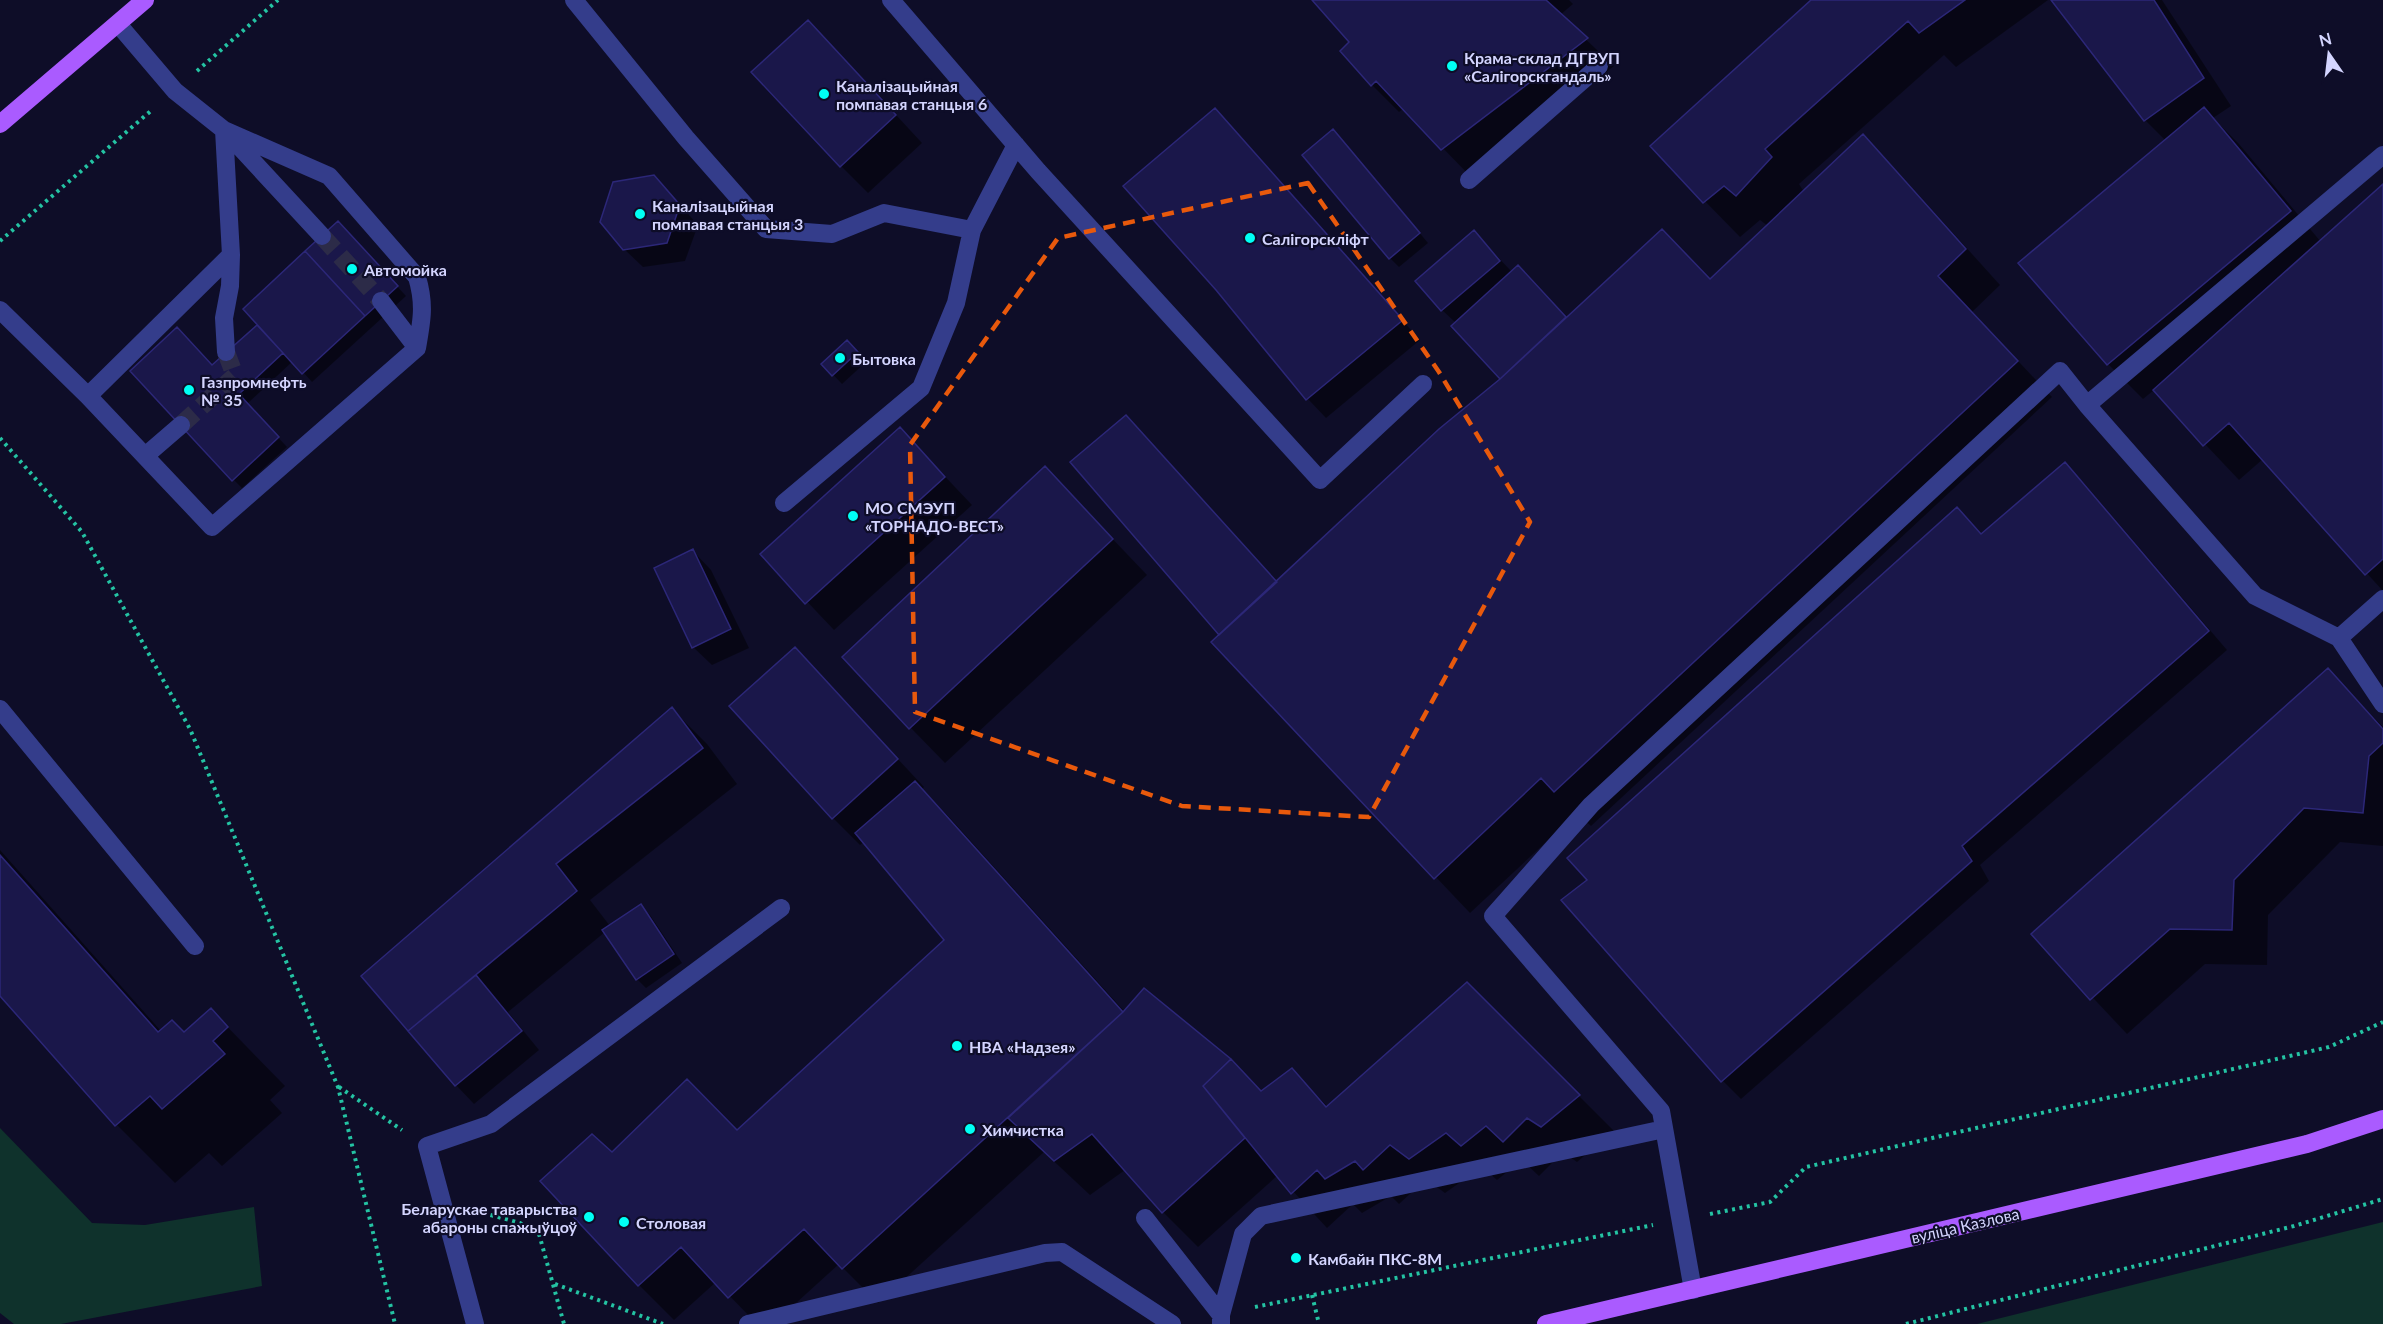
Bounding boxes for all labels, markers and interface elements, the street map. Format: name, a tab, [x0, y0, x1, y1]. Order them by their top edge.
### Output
north arrow	[2299, 24, 2359, 84]
text: N	[2317, 28, 2334, 50]
place label: Крама-склад ДГВУП «Салігорскгандаль»	[1464, 48, 1620, 85]
marker: Крама-склад ДГВУП «Салігорскгандаль»	[1445, 59, 1459, 73]
place label: Каналізацыйная помпавая станцыя 6	[836, 76, 987, 113]
marker: Каналізацыйная помпавая станцыя 6	[817, 87, 831, 101]
place label: Каналізацыйная помпавая станцыя 3	[652, 196, 803, 233]
marker: Каналізацыйная помпавая станцыя 3	[633, 207, 647, 221]
place label: Салігорскліфт	[1262, 229, 1370, 248]
marker: Салігорскліфт	[1243, 231, 1257, 245]
place label: Автомойка	[363, 260, 447, 279]
marker: Автомойка	[345, 262, 359, 276]
place label: Бытовка	[852, 349, 916, 368]
marker: Бытовка	[833, 351, 847, 365]
place label: Газпромнефть № 35	[201, 372, 307, 409]
marker: Газпромнефть № 35	[182, 383, 196, 397]
place label: МО СМЭУП «ТОРНАДО-ВЕСТ»	[865, 498, 1004, 535]
marker: МО СМЭУП «ТОРНАДО-ВЕСТ»	[846, 509, 860, 523]
place label: НВА «Надзея»	[969, 1037, 1075, 1056]
marker: НВА «Надзея»	[950, 1039, 964, 1053]
place label: Химчистка	[982, 1120, 1064, 1139]
marker: Химчистка	[963, 1122, 977, 1136]
place label: Беларускае таварыства абароны спажыўцоў	[401, 1199, 578, 1236]
street label: вуліца Казлова	[1909, 1203, 2021, 1247]
marker: Беларускае таварыства абароны спажыўцоў	[582, 1210, 596, 1224]
place label: Столовая	[636, 1213, 706, 1232]
marker: Столовая	[617, 1215, 631, 1229]
place label: Камбайн ПКС-8М	[1308, 1249, 1442, 1268]
marker: Камбайн ПКС-8М	[1289, 1251, 1303, 1265]

